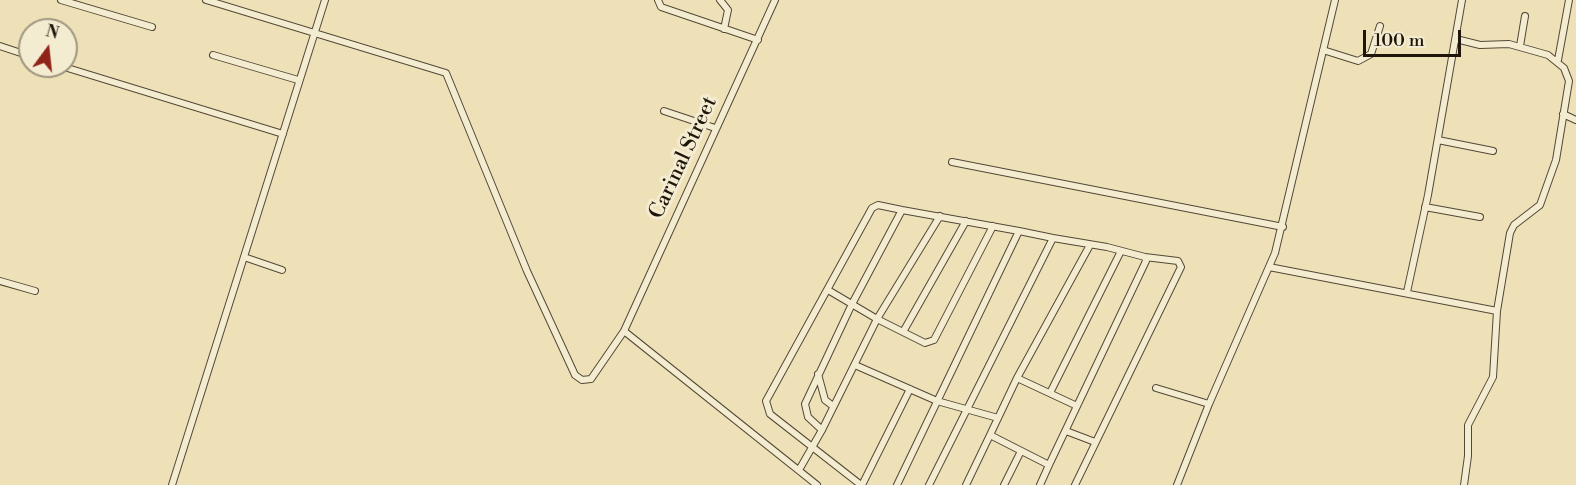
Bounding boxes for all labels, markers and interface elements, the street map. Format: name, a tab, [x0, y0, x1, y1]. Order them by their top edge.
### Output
north arrow	[18, 18, 78, 78]
scale bar	[1366, 18, 1464, 56]
text: N	[43, 21, 61, 44]
text: 100 m	[1374, 29, 1425, 52]
street label: Carinal Street	[645, 93, 723, 223]

